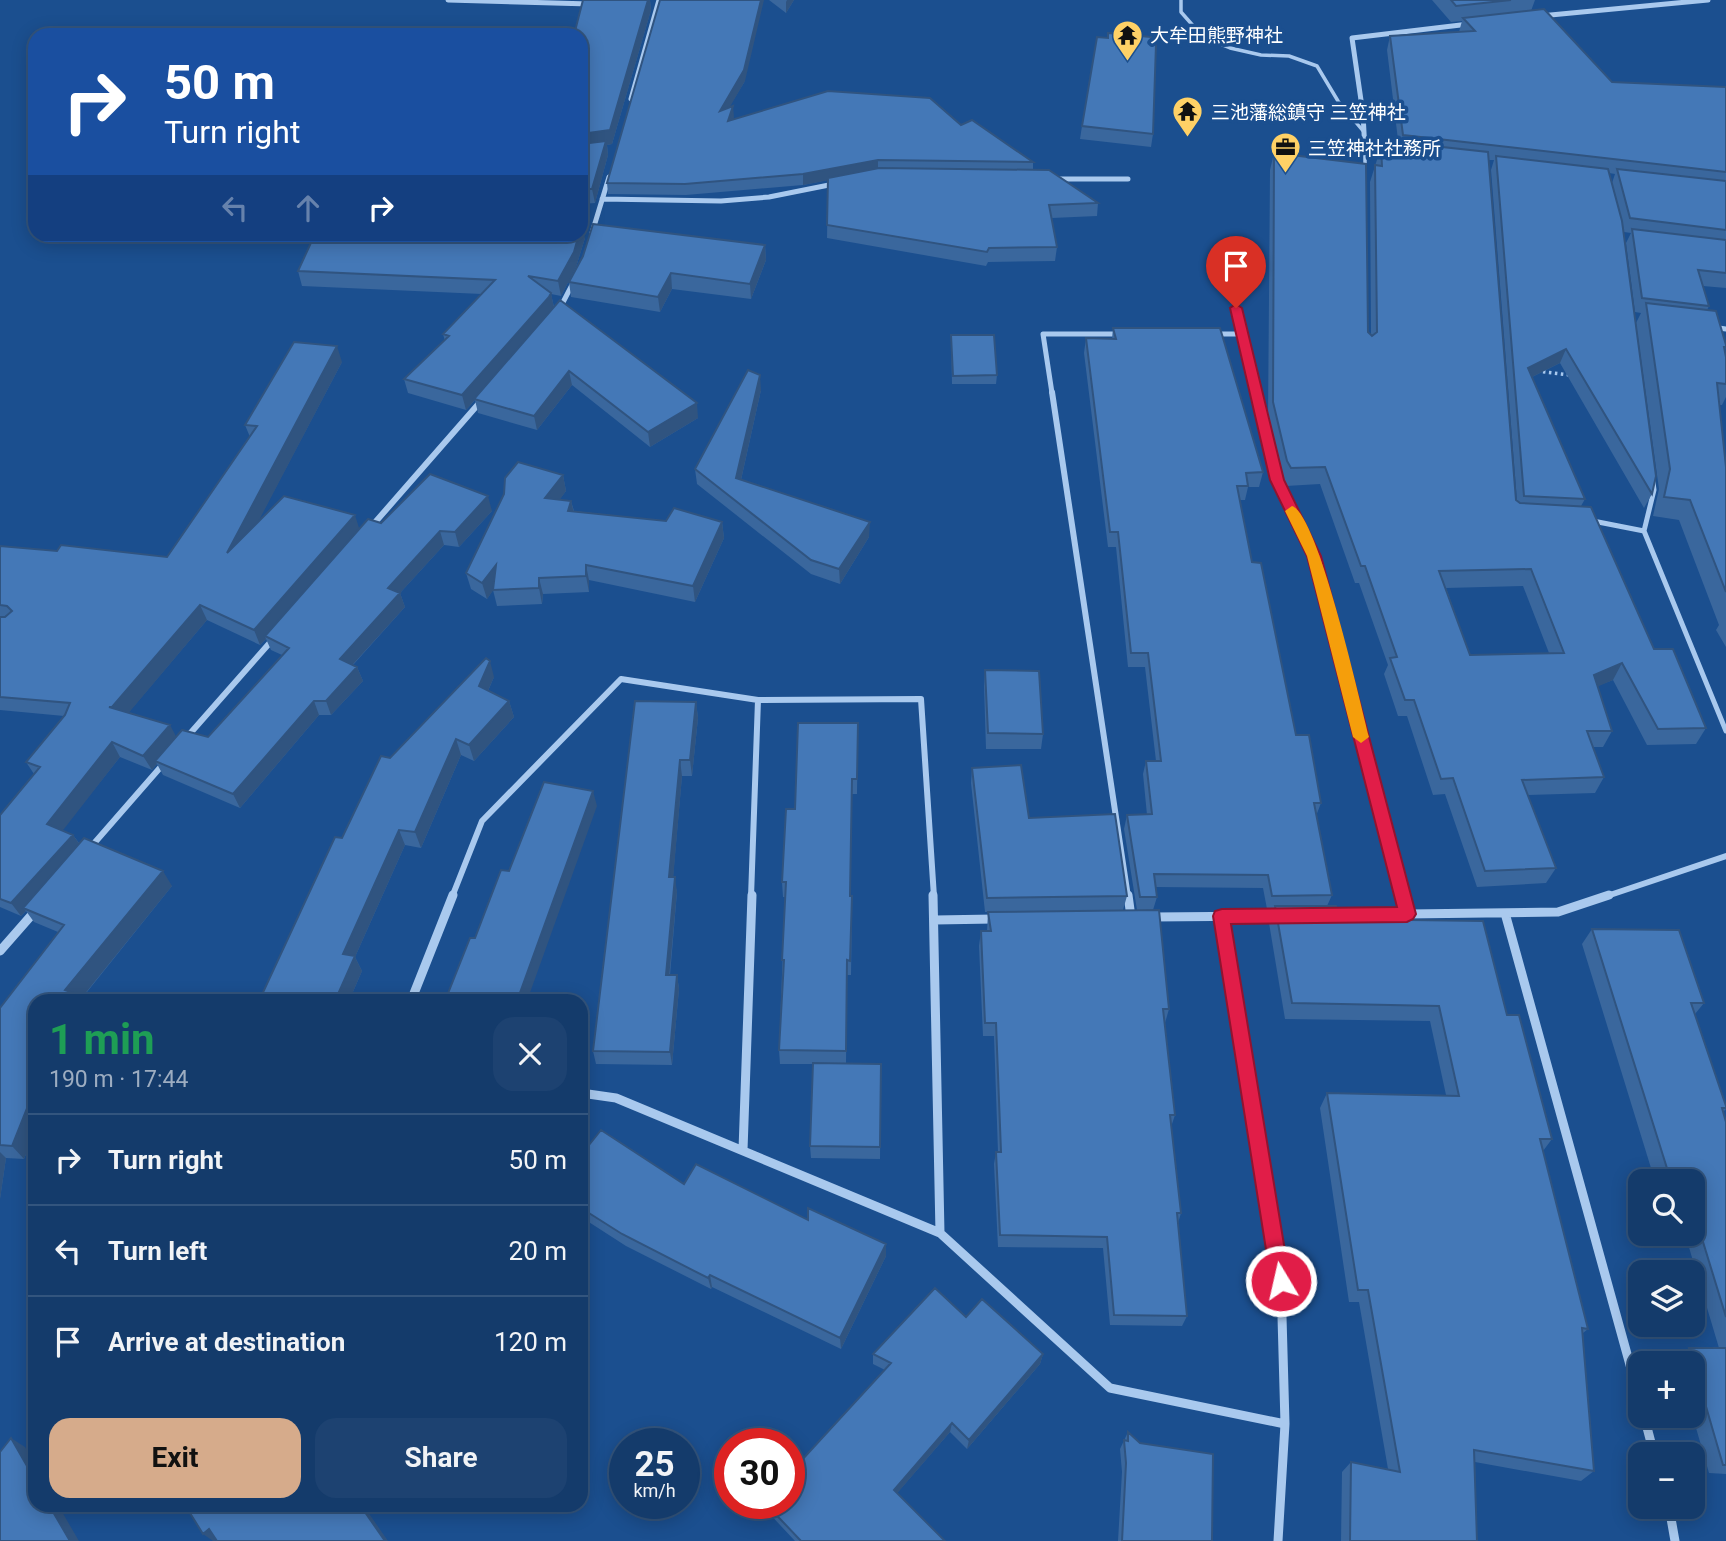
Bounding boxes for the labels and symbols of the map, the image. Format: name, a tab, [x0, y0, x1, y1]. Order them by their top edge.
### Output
temple icon: 大牟田熊野神社	[1110, 18, 1144, 62]
place label: 大牟田熊野神社	[1150, 24, 1283, 47]
temple icon: 三池藩総鎮守 三笠神社	[1171, 95, 1205, 139]
place label: 三池藩総鎮守 三笠神社	[1211, 101, 1406, 124]
office icon: 三笠神社社務所	[1268, 131, 1302, 175]
place label: 三笠神社社務所	[1308, 137, 1441, 160]
pin	[1206, 236, 1266, 308]
position arrow	[1244, 1244, 1318, 1318]
speed limit sign: 30	[714, 1428, 805, 1519]

